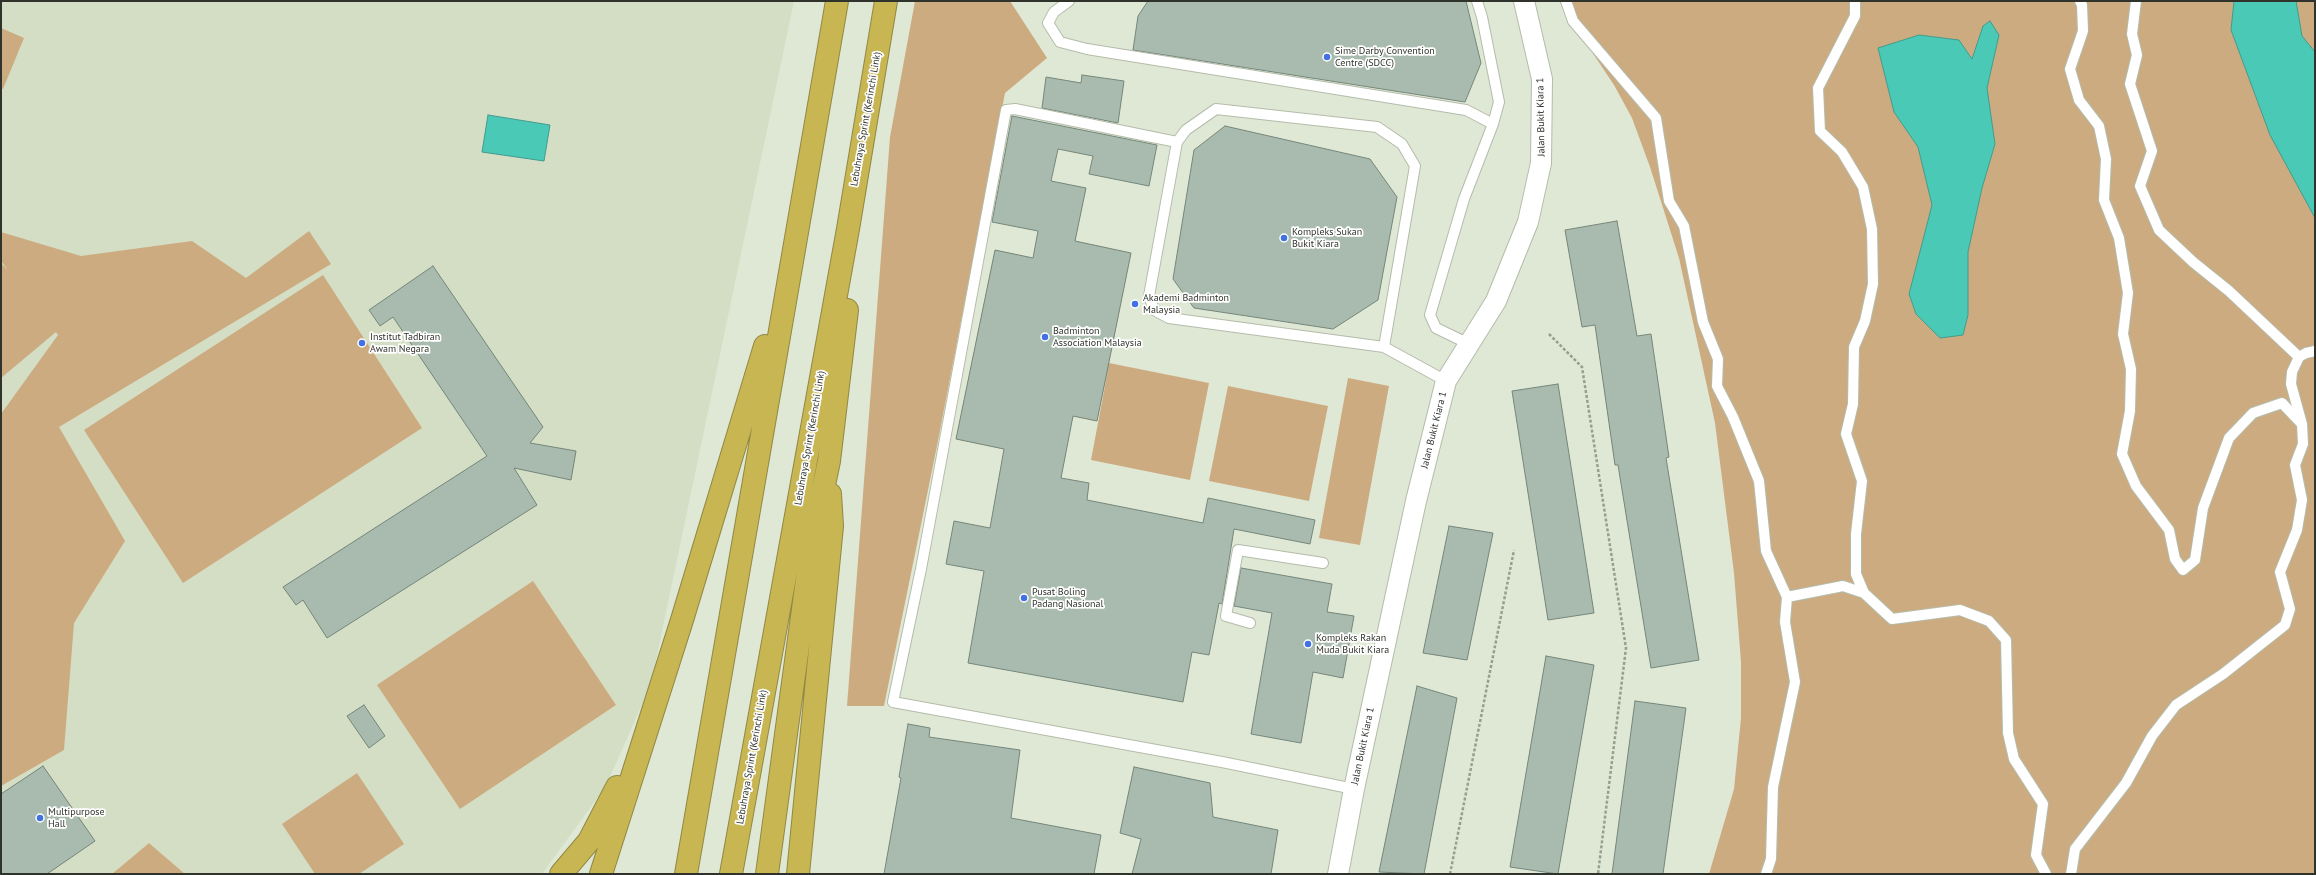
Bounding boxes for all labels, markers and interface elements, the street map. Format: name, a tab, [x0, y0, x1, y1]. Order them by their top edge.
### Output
place label: Sime Darby Convention Centre (SDCC)	[1335, 45, 1435, 68]
street label: Lebuhraya Sprint (Kerinchi Link)	[848, 51, 884, 187]
marker: Sime Darby Convention Centre (SDCC)	[1322, 52, 1332, 62]
street label: Jalan Bukit Kiara 1	[1534, 77, 1548, 157]
place label: Kompleks Sukan Bukit Kiara	[1292, 226, 1362, 250]
marker: Kompleks Sukan Bukit Kiara	[1279, 233, 1289, 243]
place label: Akademi Badminton Malaysia	[1143, 292, 1229, 316]
marker: Akademi Badminton Malaysia	[1130, 299, 1140, 309]
place label: Badminton Association Malaysia	[1053, 325, 1142, 348]
place label: Institut Tadbiran Awam Negara	[370, 331, 440, 354]
marker: Badminton Association Malaysia	[1040, 332, 1050, 342]
marker: Institut Tadbiran Awam Negara	[357, 338, 367, 348]
street label: Lebuhraya Sprint (Kerinchi Link)	[792, 370, 828, 506]
street label: Jalan Bukit Kiara 1	[1419, 390, 1449, 470]
place label: Pusat Boling Padang Nasional	[1032, 586, 1103, 610]
marker: Pusat Boling Padang Nasional	[1019, 593, 1029, 603]
place label: Kompleks Rakan Muda Bukit Kiara	[1316, 632, 1389, 656]
marker: Kompleks Rakan Muda Bukit Kiara	[1303, 639, 1313, 649]
street label: Lebuhraya Sprint (Kerinchi Link)	[734, 689, 770, 825]
street label: Jalan Bukit Kiara 1	[1349, 706, 1377, 786]
place label: Multipurpose Hall	[48, 806, 105, 830]
marker: Multipurpose Hall	[35, 813, 45, 823]

